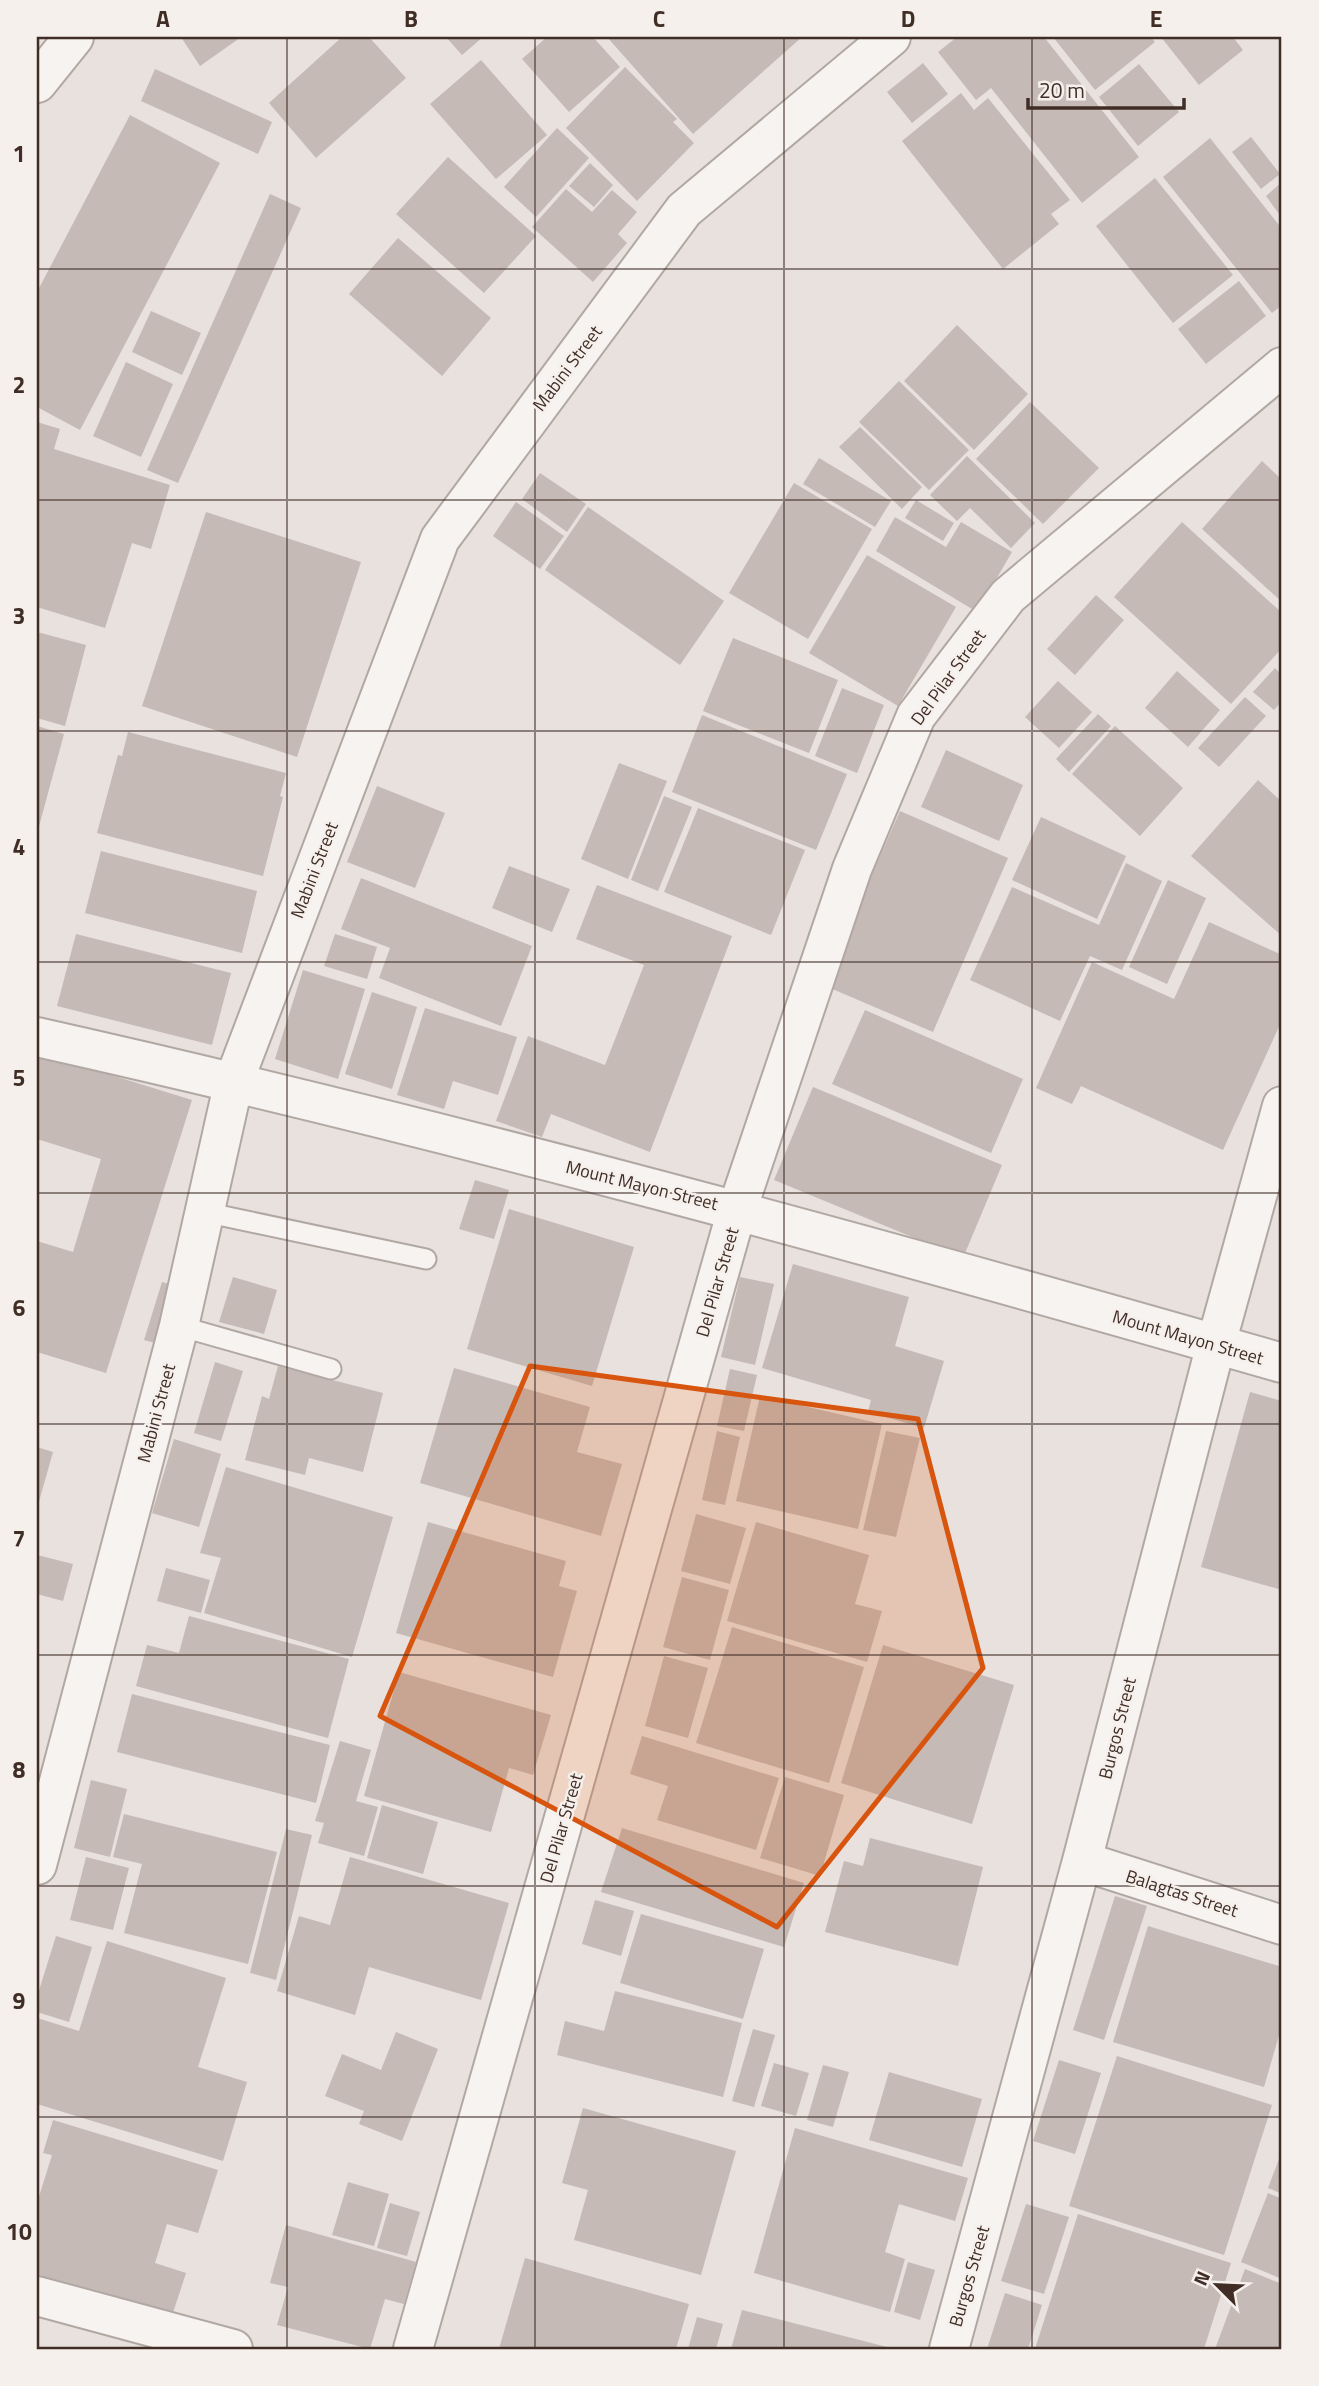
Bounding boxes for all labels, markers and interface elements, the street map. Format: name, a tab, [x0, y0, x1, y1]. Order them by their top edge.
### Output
text: A	[156, 1, 170, 36]
text: B	[404, 1, 418, 36]
text: C	[653, 1, 665, 36]
text: D	[901, 1, 915, 36]
text: E	[1150, 1, 1162, 36]
scale bar	[1028, 66, 1184, 110]
text: 20 m	[1039, 74, 1085, 106]
text: 1	[13, 136, 25, 171]
street label: Mabini Street	[526, 319, 609, 417]
text: 2	[13, 367, 25, 402]
text: 3	[13, 598, 25, 633]
street label: Del Pilar Street	[904, 623, 993, 731]
street label: Mabini Street	[283, 817, 345, 922]
text: 4	[13, 829, 25, 864]
text: 5	[13, 1060, 25, 1095]
street label: Mount Mayon Street	[563, 1153, 722, 1217]
street label: Del Pilar Street	[688, 1223, 746, 1340]
text: 6	[13, 1290, 26, 1325]
street label: Mount Mayon Street	[1109, 1303, 1267, 1372]
street label: Mabini Street	[130, 1360, 182, 1466]
text: 7	[13, 1521, 25, 1556]
street label: Burgos Street	[1091, 1674, 1143, 1782]
text: 8	[13, 1752, 26, 1787]
street label: Del Pilar Street	[532, 1769, 590, 1886]
street label: Balagtas Street	[1122, 1862, 1242, 1924]
text: 9	[13, 1983, 26, 2018]
text: 10	[6, 2214, 32, 2249]
street label: Burgos Street	[942, 2222, 997, 2330]
north arrow	[1182, 2250, 1252, 2320]
text: N	[1185, 2266, 1217, 2290]

